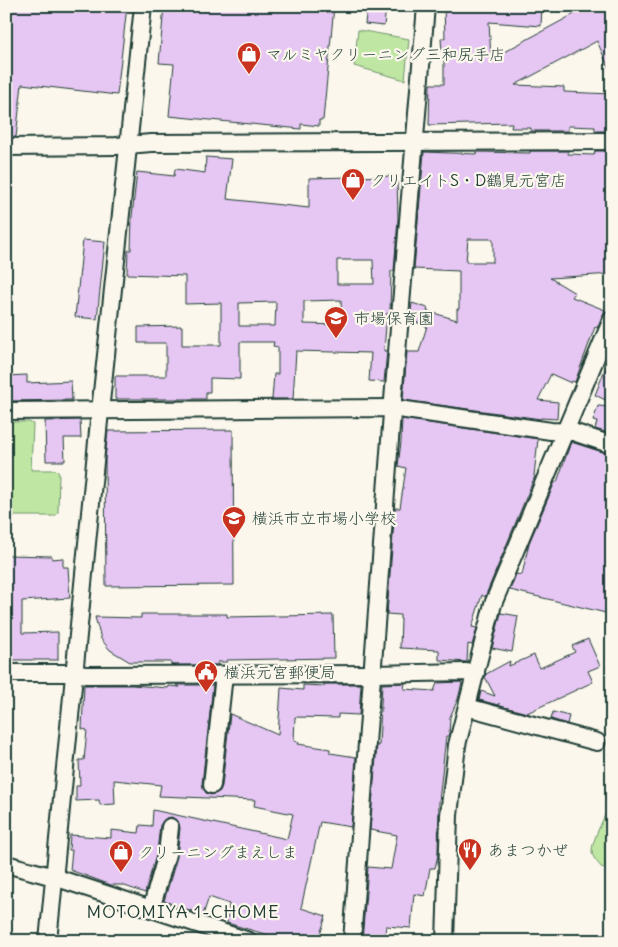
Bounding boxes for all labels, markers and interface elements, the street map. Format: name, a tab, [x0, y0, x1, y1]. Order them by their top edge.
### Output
shop icon: マルミヤクリーニング三和尻手店	[236, 41, 262, 75]
place label: マルミヤクリーニング三和尻手店	[266, 44, 505, 64]
shop icon: クリエイトS・D鶴見元宮店	[340, 167, 366, 201]
place label: クリエイトS・D鶴見元宮店	[370, 170, 566, 190]
school or university icon: 市場保育園	[323, 305, 349, 339]
place label: 市場保育園	[354, 308, 434, 328]
school or university icon: 横浜市立市場小学校	[221, 505, 247, 539]
place label: 横浜市立市場小学校	[252, 508, 396, 528]
public building icon: 横浜元宮郵便局	[193, 659, 219, 693]
place label: 横浜元宮郵便局	[224, 662, 336, 682]
restaurant icon: あまつかぜ	[457, 837, 483, 871]
shop icon: クリーニングまえしま	[108, 839, 134, 873]
place label: あまつかぜ	[488, 840, 568, 860]
place label: クリーニングまえしま	[138, 842, 298, 862]
district label: MOTOMIYA 1-CHOME	[87, 900, 279, 923]

